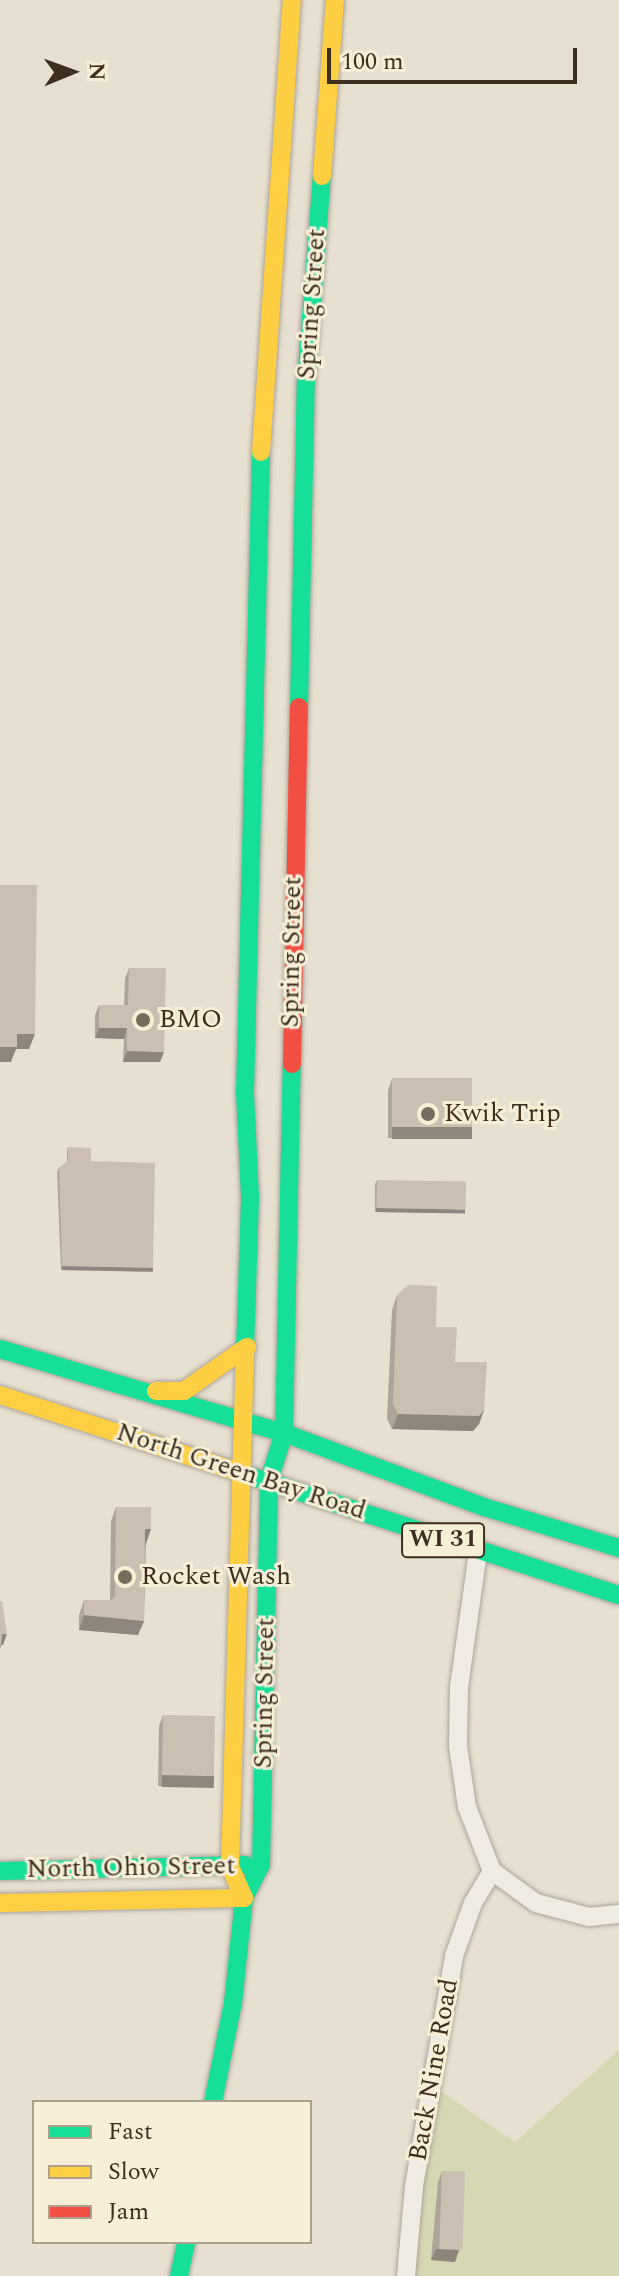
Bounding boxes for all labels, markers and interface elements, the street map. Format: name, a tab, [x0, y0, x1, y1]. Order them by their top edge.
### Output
north arrow	[32, 32, 112, 112]
scale bar	[331, 32, 581, 82]
text: 100 m	[341, 44, 404, 80]
text: N	[80, 62, 113, 81]
street label: Spring Street	[291, 228, 333, 380]
street label: Spring Street	[275, 876, 309, 1028]
place label: BMO	[159, 1004, 222, 1036]
marker: BMO	[134, 1011, 152, 1029]
place label: Kwik Trip	[444, 1098, 561, 1130]
marker: Kwik Trip	[419, 1105, 437, 1123]
street label: North Green Bay Road	[112, 1417, 370, 1527]
road number: WI 31	[401, 1520, 485, 1560]
place label: Rocket Wash	[141, 1561, 291, 1593]
marker: Rocket Wash	[116, 1568, 134, 1586]
street label: Spring Street	[248, 1617, 282, 1769]
street label: North Ohio Street	[26, 1851, 236, 1885]
street label: Back Nine Road	[403, 1976, 465, 2164]
legend	[32, 2100, 312, 2244]
text: Fast	[108, 2114, 153, 2150]
text: Slow	[108, 2154, 159, 2190]
text: Jam	[108, 2194, 149, 2230]

